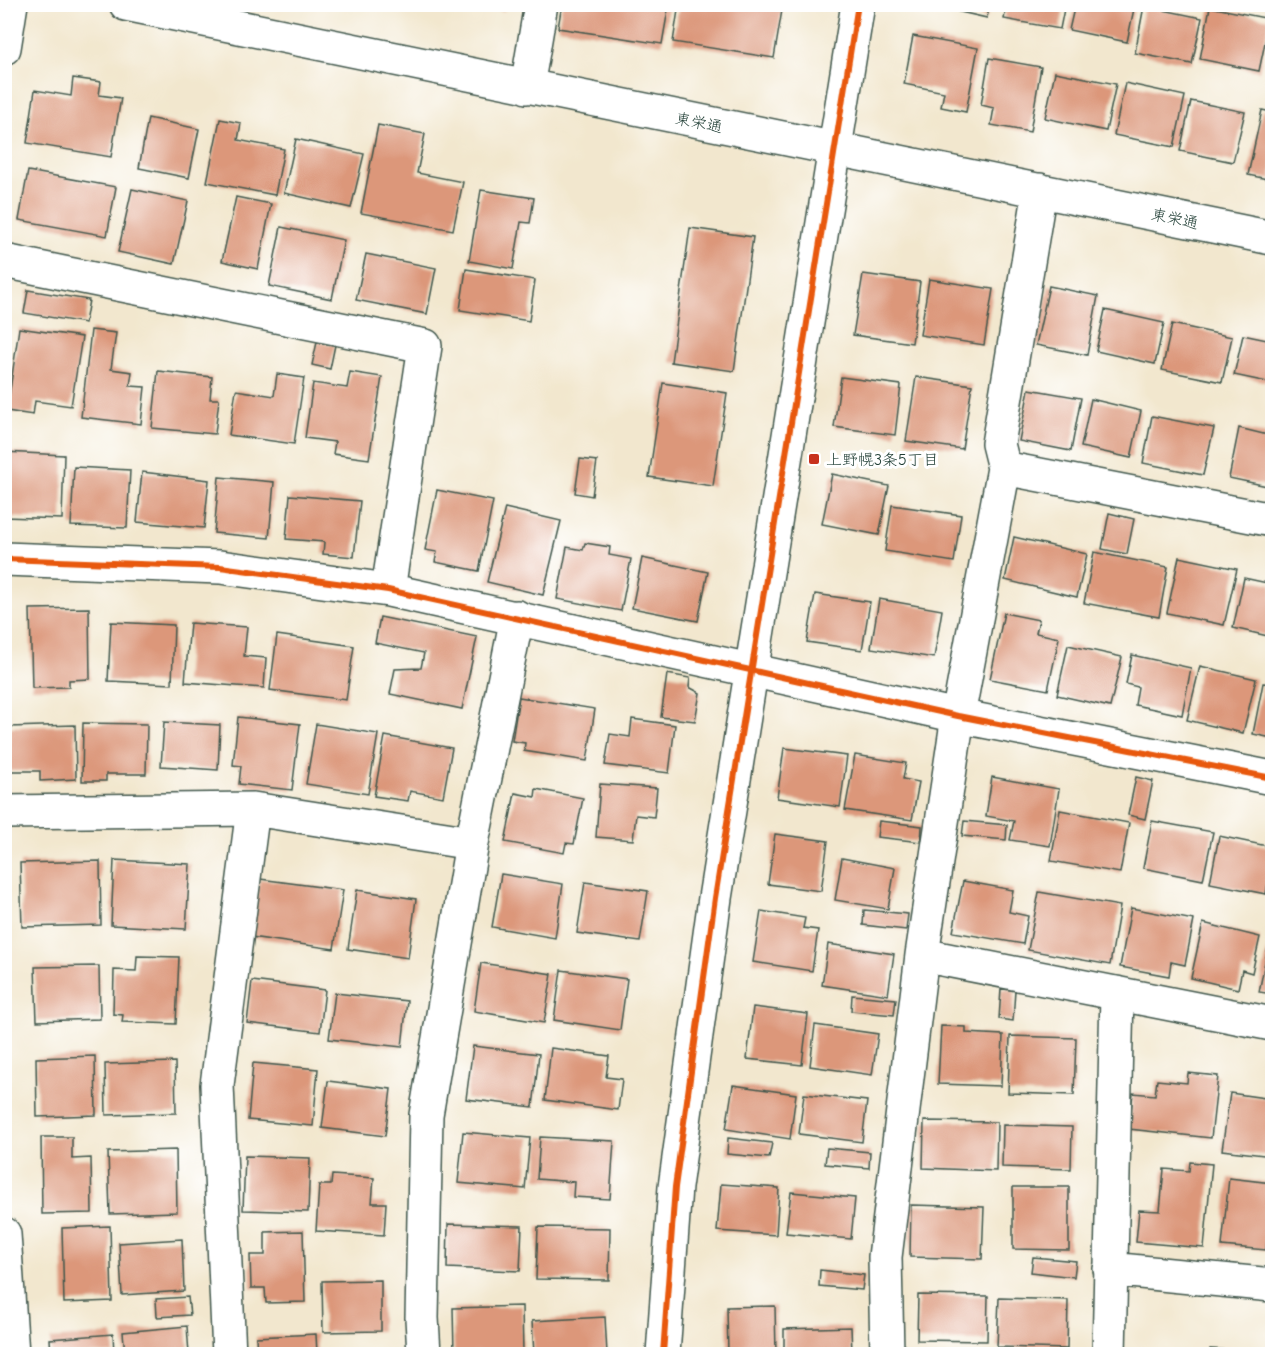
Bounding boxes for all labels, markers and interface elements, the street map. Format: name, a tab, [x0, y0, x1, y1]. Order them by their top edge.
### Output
street label: 東栄通	[674, 110, 724, 136]
street label: 東栄通	[1149, 205, 1200, 233]
place label: 上野幌3条5丁目	[826, 451, 939, 469]
marker: 上野幌3条5丁目	[807, 452, 821, 466]

